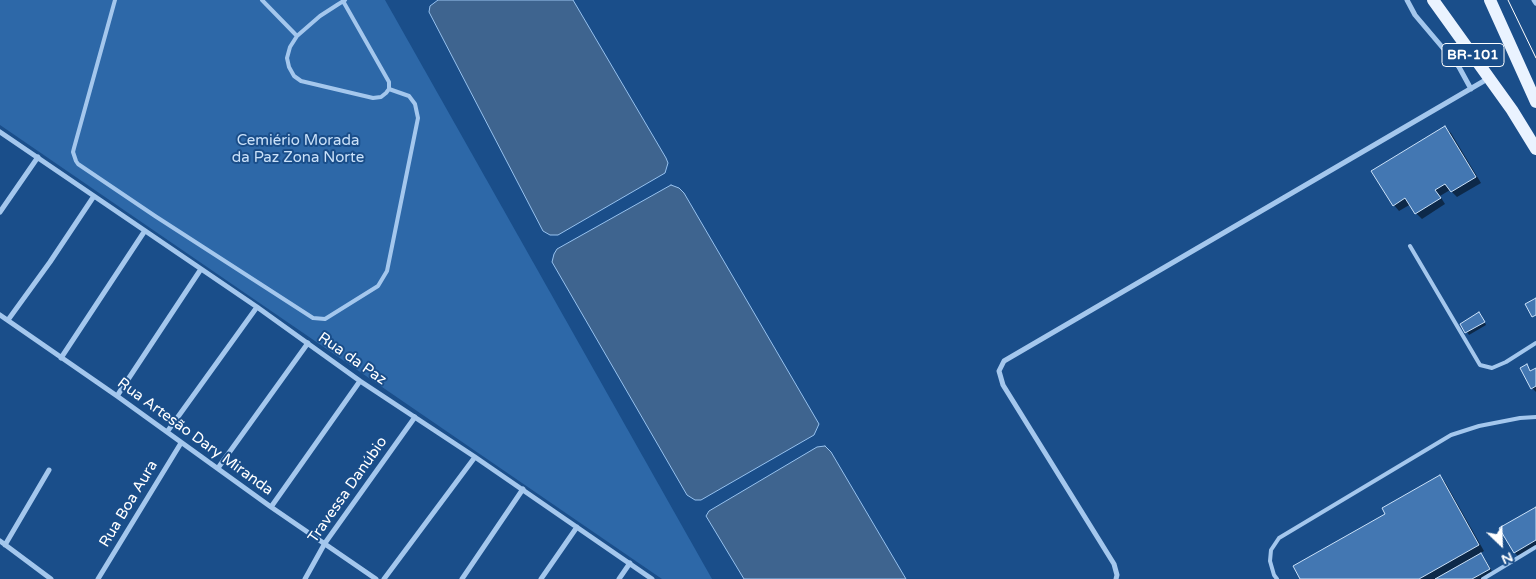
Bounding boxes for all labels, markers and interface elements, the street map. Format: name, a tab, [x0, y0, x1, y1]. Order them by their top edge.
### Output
road number: BR-101	[1442, 44, 1504, 66]
park label: Cemiério Morada da Paz Zona Norte	[232, 132, 364, 167]
street label: Rua da Paz	[314, 329, 390, 389]
street label: Rua Artesão Dary Miranda	[114, 374, 276, 500]
street label: Travessa Danúbio	[305, 433, 391, 547]
street label: Rua Boa Aura	[96, 457, 162, 551]
north arrow	[1476, 519, 1526, 569]
text: N	[1499, 548, 1516, 568]

